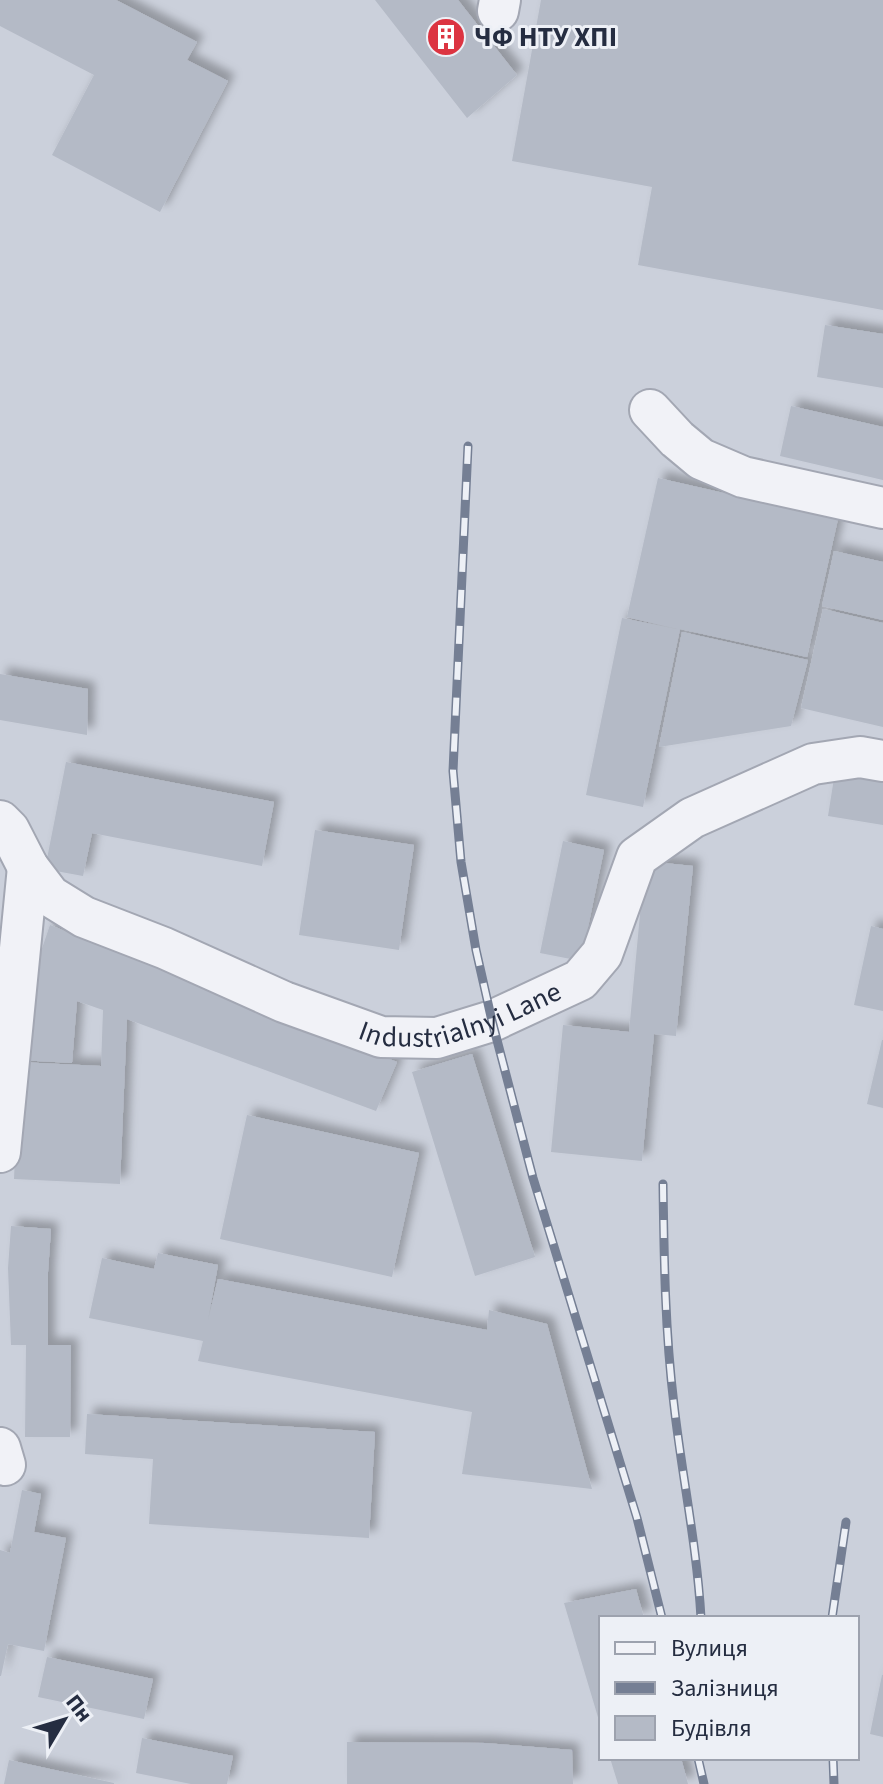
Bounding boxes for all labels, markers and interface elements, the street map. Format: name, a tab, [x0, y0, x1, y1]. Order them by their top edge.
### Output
building icon: ЧФ НТУ ХПІ	[425, 16, 467, 58]
place label: ЧФ НТУ ХПІ	[474, 17, 617, 57]
street label: Industrialnyi Lane	[353, 972, 568, 1058]
legend	[599, 1616, 859, 1760]
text: Вулиця	[671, 1631, 748, 1666]
text: Залізниця	[671, 1671, 779, 1706]
north arrow	[24, 1680, 104, 1760]
text: Пн	[58, 1688, 100, 1729]
text: Будівля	[671, 1711, 752, 1746]

